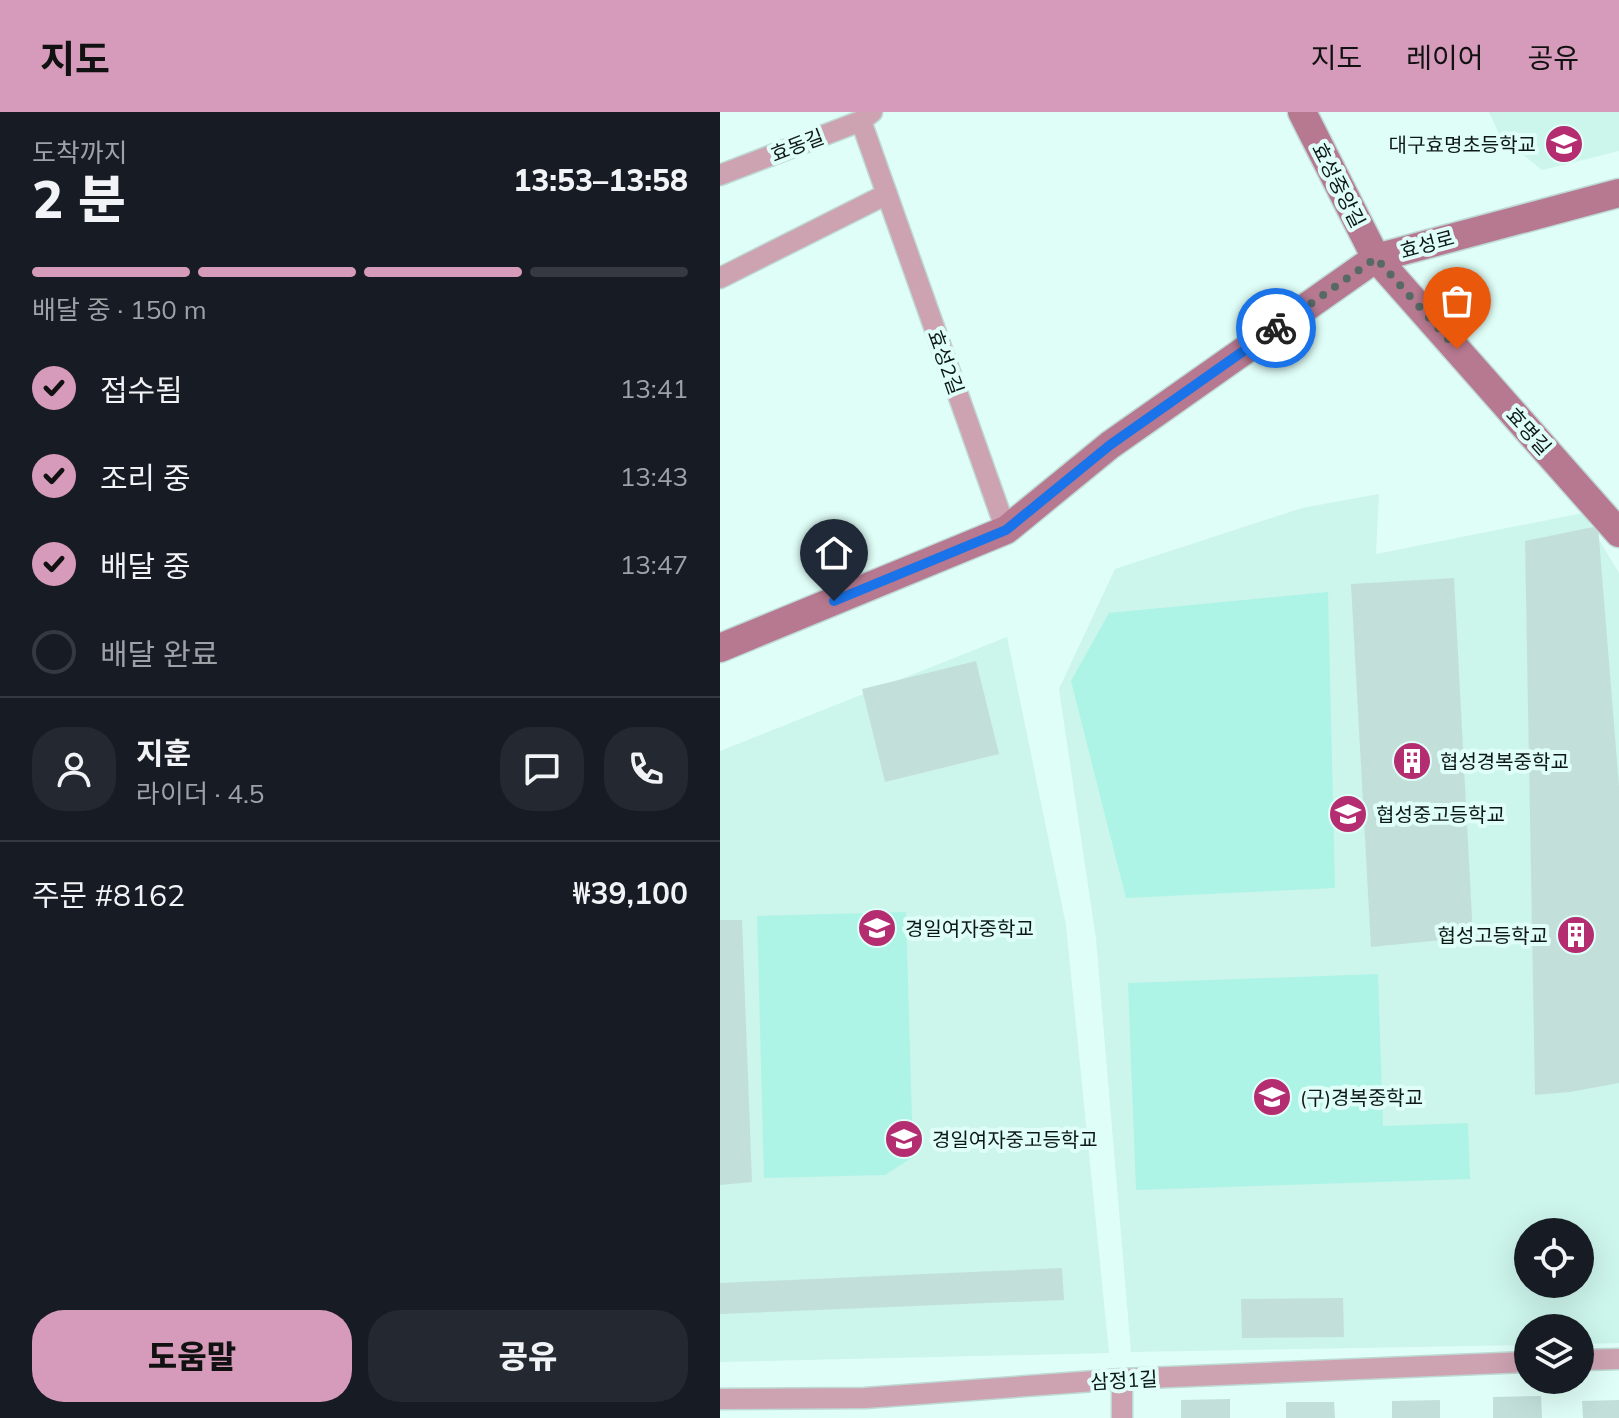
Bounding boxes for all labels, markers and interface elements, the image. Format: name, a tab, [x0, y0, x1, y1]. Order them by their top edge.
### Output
text: 지도	[40, 35, 110, 83]
text: 지도	[1311, 40, 1362, 75]
text: 레이어	[1406, 40, 1483, 75]
text: 공유	[1527, 40, 1579, 75]
street label: 효동길	[767, 123, 827, 167]
school or university icon: 대구효명초등학교	[1543, 123, 1585, 165]
place label: 대구효명초등학교	[1389, 132, 1536, 157]
text: 도착까지	[32, 136, 128, 169]
street label: 효성중앙길	[1307, 138, 1371, 232]
text: 13:53–13:58	[513, 161, 688, 199]
text: 2 분	[32, 166, 126, 231]
street label: 효성로	[1397, 225, 1457, 263]
pin	[1423, 267, 1491, 349]
icon: bag	[1435, 279, 1479, 323]
courier	[1236, 288, 1316, 368]
text: 배달 중 · 150 m	[32, 293, 207, 326]
icon: bike	[1254, 306, 1298, 350]
street label: 효성2길	[923, 326, 969, 398]
icon: check	[32, 366, 76, 410]
text: 접수됨	[100, 371, 183, 409]
text: 13:41	[620, 372, 688, 405]
street label: 효명길	[1501, 402, 1557, 460]
icon: check	[32, 454, 76, 498]
text: 조리 중	[100, 459, 191, 497]
text: 13:43	[620, 460, 688, 493]
pin	[800, 519, 868, 601]
icon: home	[812, 531, 856, 575]
icon: check	[32, 542, 76, 586]
text: 배달 중	[100, 547, 191, 585]
text: 13:47	[620, 548, 688, 581]
text: 배달 완료	[100, 635, 218, 673]
button: person	[32, 727, 116, 811]
button: chat	[500, 727, 584, 811]
button: phone	[604, 727, 688, 811]
text: 지훈	[136, 734, 191, 772]
building icon: 협성경복중학교	[1391, 740, 1433, 782]
place label: 협성경복중학교	[1440, 749, 1569, 774]
text: 라이더 · 4.5	[136, 777, 264, 810]
school or university icon: 협성중고등학교	[1327, 793, 1369, 835]
place label: 협성중고등학교	[1376, 802, 1505, 827]
text: ₩39,100	[573, 874, 688, 912]
text: 주문 #8162	[32, 876, 185, 914]
school or university icon: 경일여자중학교	[856, 907, 898, 949]
building icon: 협성고등학교	[1555, 914, 1597, 956]
place label: 경일여자중학교	[905, 916, 1034, 941]
place label: 협성고등학교	[1438, 923, 1548, 948]
school or university icon: (구)경복중학교	[1251, 1076, 1293, 1118]
place label: (구)경복중학교	[1300, 1085, 1423, 1110]
school or university icon: 경일여자중고등학교	[883, 1118, 925, 1160]
place label: 경일여자중고등학교	[932, 1127, 1098, 1152]
map controls	[1514, 1218, 1594, 1394]
button: locate	[1514, 1218, 1594, 1298]
button: 도움말	[32, 1310, 352, 1402]
button: 공유	[368, 1310, 688, 1402]
button: layers	[1514, 1314, 1594, 1394]
street label: 삼정1길	[1090, 1366, 1158, 1394]

